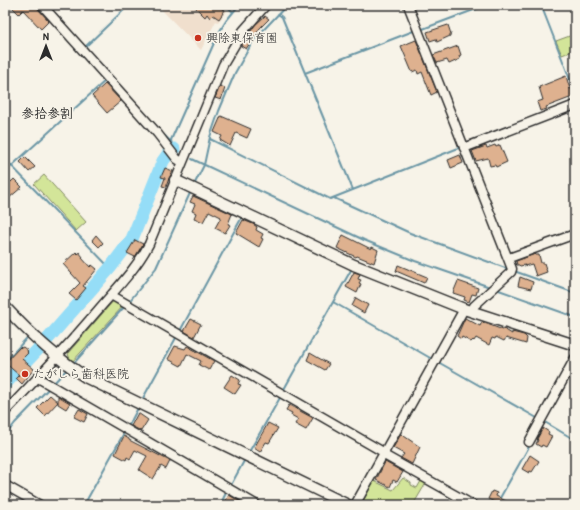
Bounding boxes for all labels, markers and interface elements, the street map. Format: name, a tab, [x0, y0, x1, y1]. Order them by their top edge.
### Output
north arrow	[26, 26, 66, 66]
text: N	[43, 29, 49, 43]
place label: 興除東保育園	[206, 29, 278, 46]
marker: 興除東保育園	[193, 33, 203, 43]
district label: 参拾参割	[21, 104, 73, 122]
place label: たがしら歯科医院	[33, 365, 129, 382]
marker: たがしら歯科医院	[20, 369, 30, 379]

